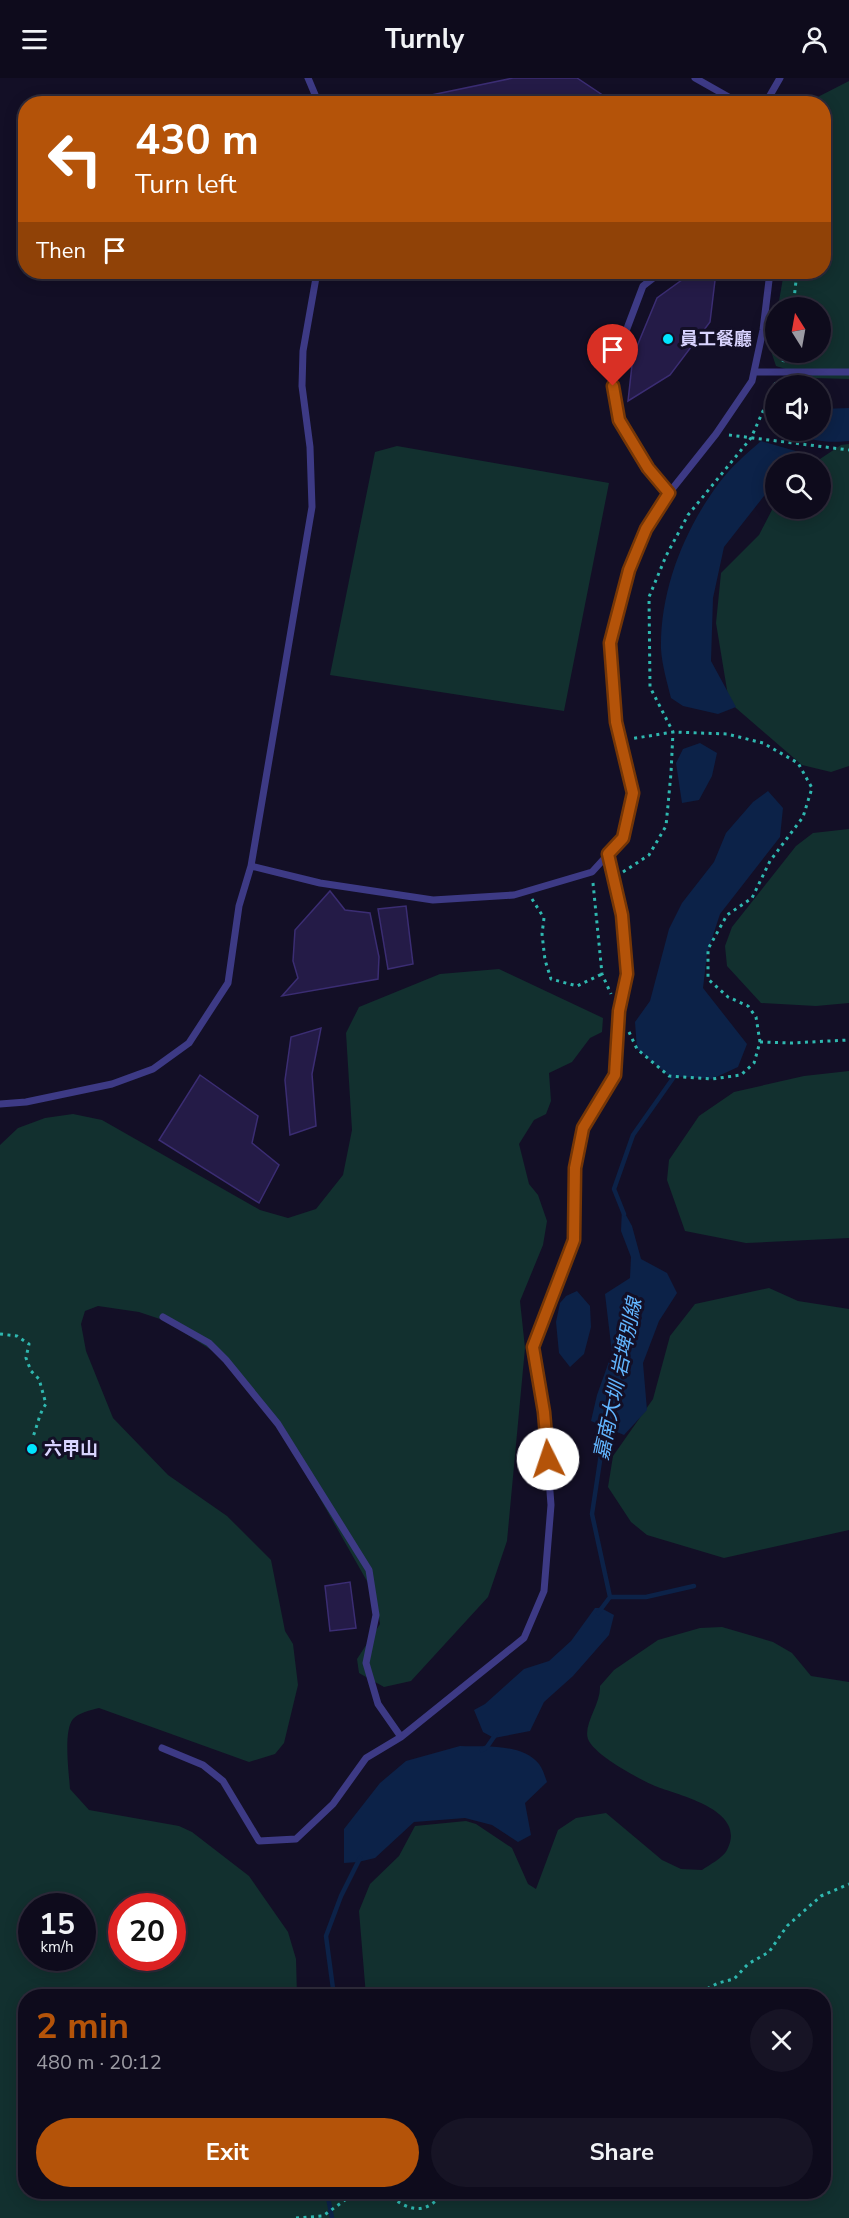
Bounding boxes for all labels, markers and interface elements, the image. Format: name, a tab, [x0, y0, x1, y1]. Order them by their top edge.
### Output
text: Turnly	[385, 21, 464, 58]
icon: menu	[18, 23, 51, 56]
icon: person	[798, 23, 831, 56]
text: 430 m	[135, 112, 259, 169]
icon: left	[36, 120, 114, 198]
text: Turn left	[135, 166, 236, 203]
icon: arrive	[98, 234, 131, 267]
text: Then	[36, 236, 86, 266]
north arrow	[765, 297, 831, 363]
map controls	[765, 297, 831, 519]
pin	[587, 324, 638, 386]
place label: 員工餐廳	[680, 327, 752, 351]
marker: 員工餐廳	[661, 332, 675, 346]
icon: arrive	[596, 333, 629, 366]
button: sound	[765, 375, 831, 441]
button: search	[765, 453, 831, 519]
water label: 嘉南大圳 岩埤別線	[588, 1293, 649, 1463]
position arrow	[516, 1427, 580, 1491]
place label: 六甲山	[44, 1437, 98, 1461]
marker: 六甲山	[25, 1442, 39, 1456]
speed limit sign: 20	[108, 1893, 186, 1971]
text: 15	[39, 1904, 75, 1945]
text: km/h	[40, 1937, 74, 1957]
text: 2 min	[36, 2002, 129, 2051]
button: close	[750, 2009, 813, 2072]
text: 480 m · 20:12	[36, 2049, 162, 2076]
button: Exit	[36, 2118, 419, 2187]
button: Share	[431, 2118, 813, 2187]

